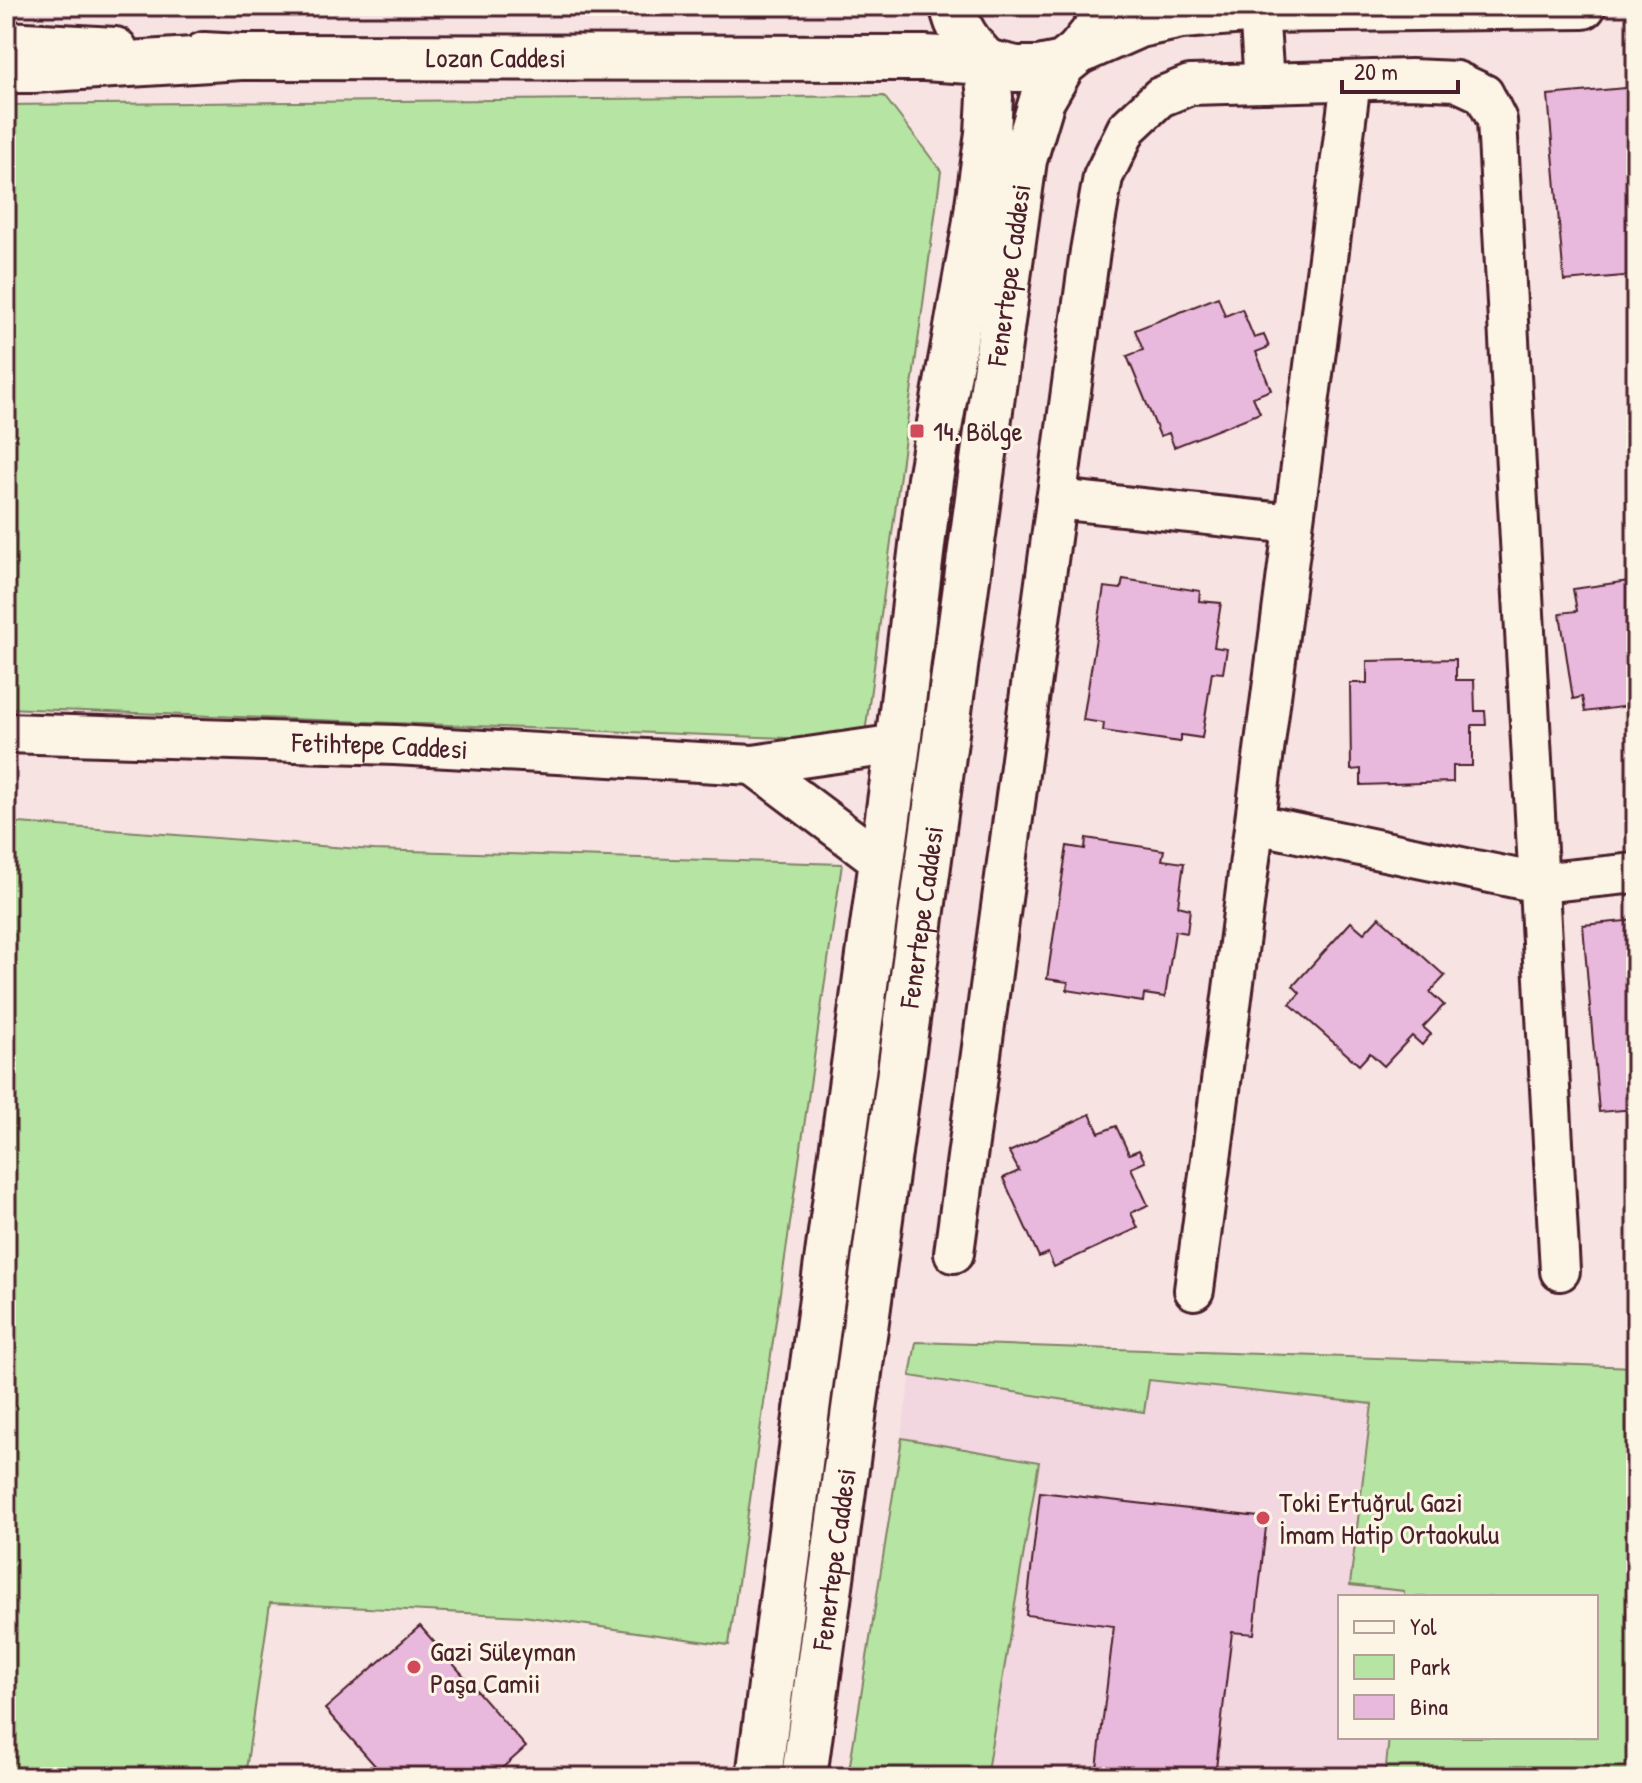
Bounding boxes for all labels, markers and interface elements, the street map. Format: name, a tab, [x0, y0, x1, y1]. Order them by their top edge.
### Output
street label: Lozan Caddesi	[426, 38, 566, 76]
scale bar	[1342, 44, 1458, 94]
text: 20 m	[1354, 55, 1398, 87]
street label: Fenertepe Caddesi	[977, 182, 1040, 369]
place label: 14. Bölge	[933, 412, 1023, 450]
marker: 14. Bölge	[908, 422, 926, 440]
street label: Fetihtepe Caddesi	[290, 723, 469, 768]
street label: Fenertepe Caddesi	[890, 824, 952, 1011]
street label: Fenertepe Caddesi	[802, 1466, 865, 1653]
place label: Toki Ertuğrul Gazi İmam Hatip Ortaokulu	[1279, 1483, 1499, 1553]
marker: Toki Ertuğrul Gazi İmam Hatip Ortaokulu	[1254, 1509, 1272, 1527]
legend	[1338, 1595, 1598, 1739]
text: Yol	[1410, 1610, 1437, 1642]
place label: Gazi Süleyman Paşa Camii	[430, 1632, 576, 1702]
text: Park	[1410, 1650, 1450, 1682]
marker: Gazi Süleyman Paşa Camii	[405, 1658, 423, 1676]
text: Bina	[1410, 1690, 1448, 1722]

